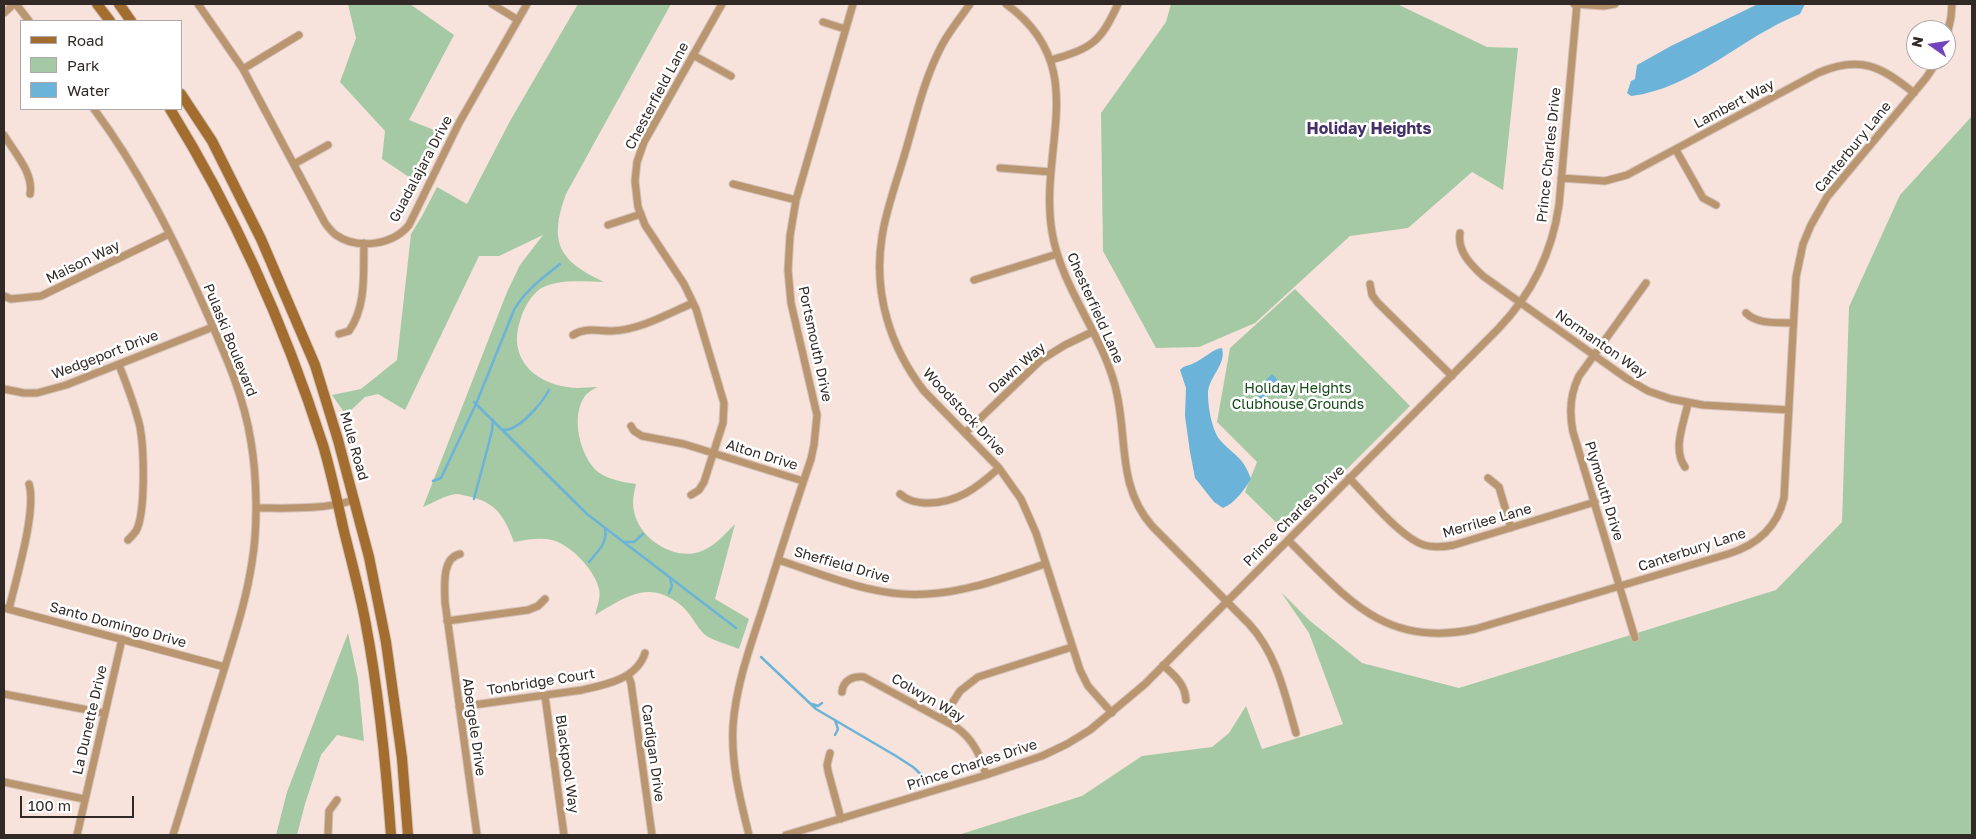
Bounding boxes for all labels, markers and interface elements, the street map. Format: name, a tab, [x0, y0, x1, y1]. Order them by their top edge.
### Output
legend	[20, 20, 182, 110]
north arrow	[1906, 20, 1956, 70]
text: Road	[67, 31, 104, 49]
text: N	[1907, 35, 1926, 49]
street label: Chesterfield Lane	[622, 39, 692, 153]
text: Park	[67, 56, 99, 74]
street label: Lambert Way	[1691, 76, 1777, 132]
text: Water	[67, 81, 110, 99]
street label: Prince Charles Drive	[1534, 87, 1564, 223]
street label: Canterbury Lane	[1811, 98, 1895, 196]
street label: Guadalajara Drive	[386, 113, 456, 225]
district label: Holiday Heights	[1307, 119, 1431, 139]
street label: Maison Way	[43, 237, 123, 287]
street label: Chesterfield Lane	[1063, 250, 1127, 366]
street label: Pulaski Boulevard	[200, 281, 260, 399]
street label: Portsmouth Drive	[795, 285, 835, 403]
street label: Normanton Way	[1552, 306, 1650, 382]
street label: Wedgeport Drive	[49, 327, 161, 383]
street label: Dawn Way	[985, 339, 1049, 397]
street label: Woodstock Drive	[919, 365, 1009, 459]
park label: Holiday Heights Clubhouse Grounds	[1232, 381, 1364, 414]
street label: Mule Road	[336, 410, 372, 482]
street label: Alton Drive	[724, 436, 800, 474]
street label: Plymouth Drive	[1581, 439, 1627, 543]
street label: Prince Charles Drive	[1240, 462, 1348, 570]
street label: Merrilee Lane	[1441, 500, 1533, 542]
street label: Canterbury Lane	[1636, 525, 1748, 575]
street label: Sheffield Drive	[792, 543, 892, 587]
street label: Santo Domingo Drive	[48, 599, 188, 651]
street label: La Dunette Drive	[69, 664, 111, 776]
street label: Tonbridge Court	[486, 665, 596, 699]
street label: Colwyn Way	[888, 670, 968, 726]
street label: Abergele Drive	[459, 677, 489, 777]
street label: Cardigan Drive	[638, 703, 668, 803]
street label: Blackpool Way	[552, 714, 582, 814]
street label: Prince Charles Drive	[905, 736, 1039, 794]
scale bar	[22, 786, 136, 818]
text: 100 m	[28, 796, 71, 814]

